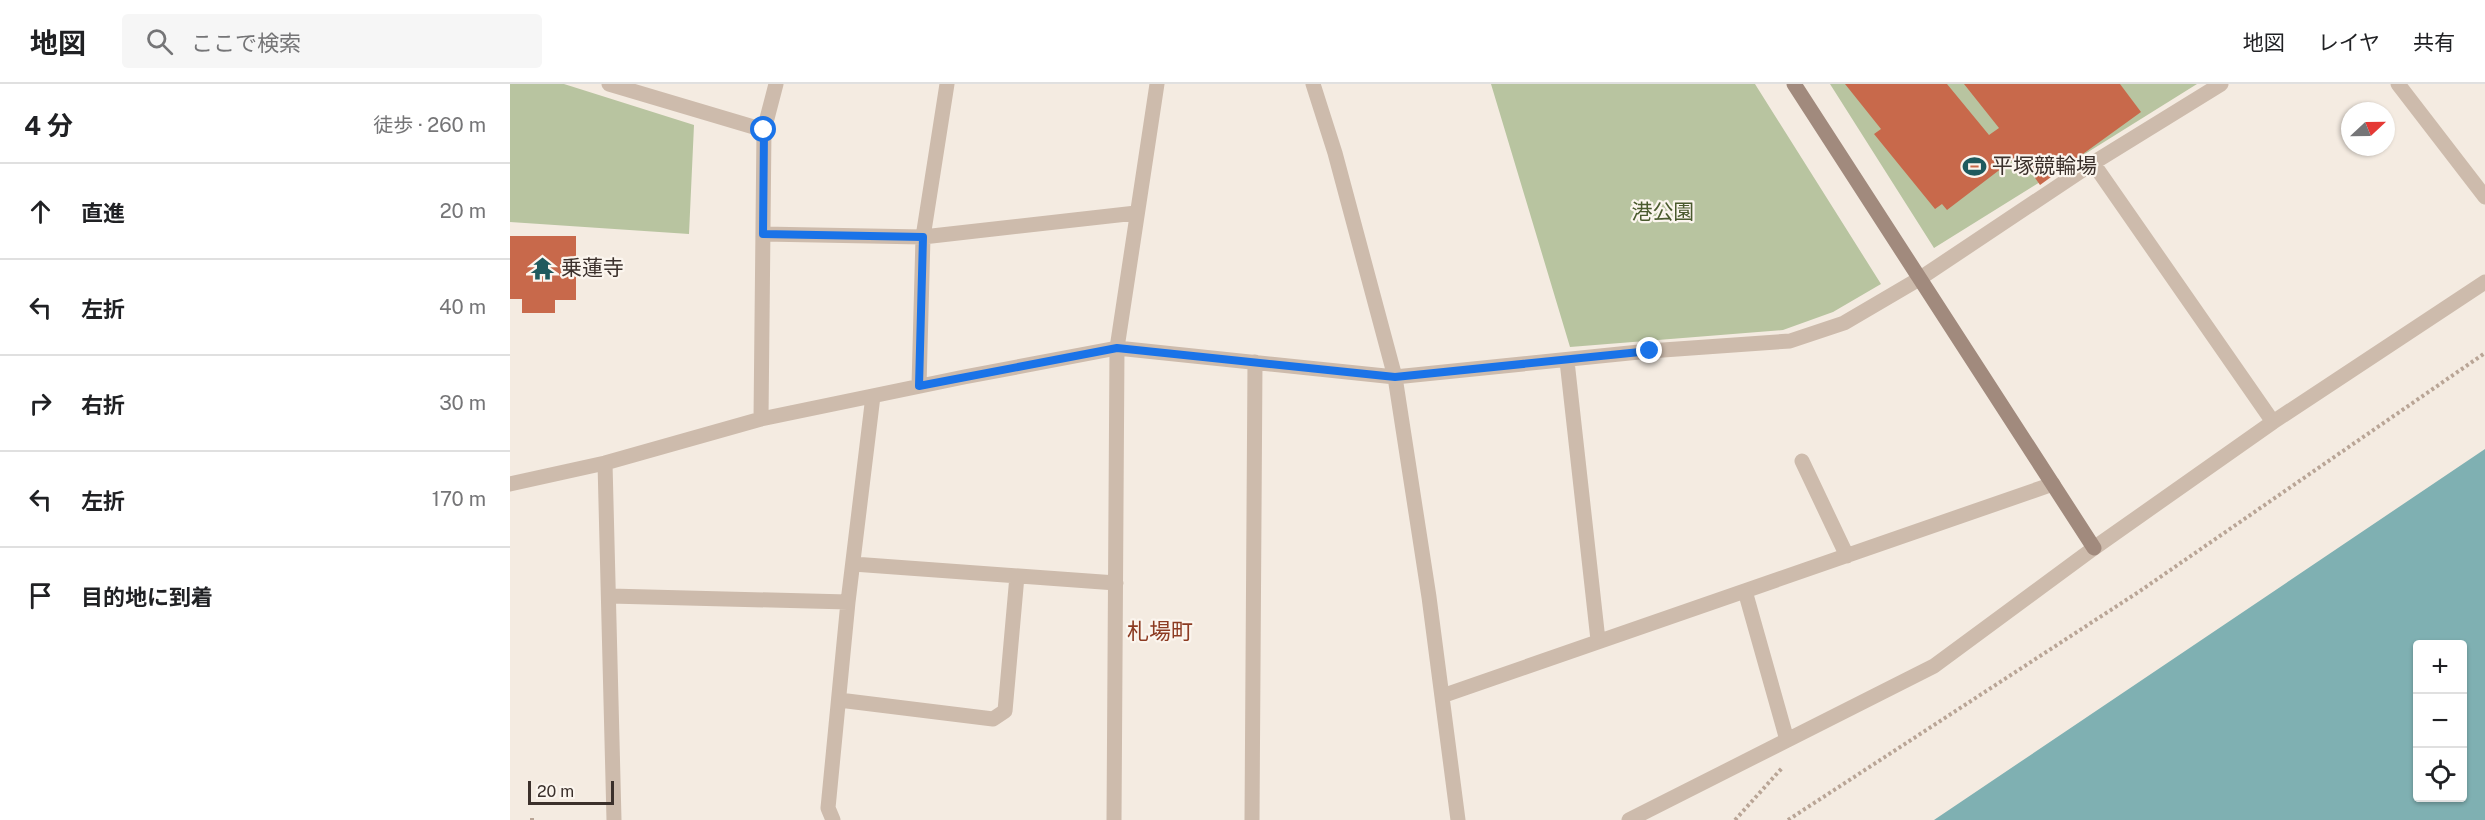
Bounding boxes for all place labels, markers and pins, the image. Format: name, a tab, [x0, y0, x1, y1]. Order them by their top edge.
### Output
sports icon: 平塚競輪場	[1961, 153, 1987, 179]
place label: 平塚競輪場	[1992, 153, 2097, 178]
temple icon: 乗蓮寺	[530, 255, 556, 281]
place label: 乗蓮寺	[561, 255, 624, 280]

